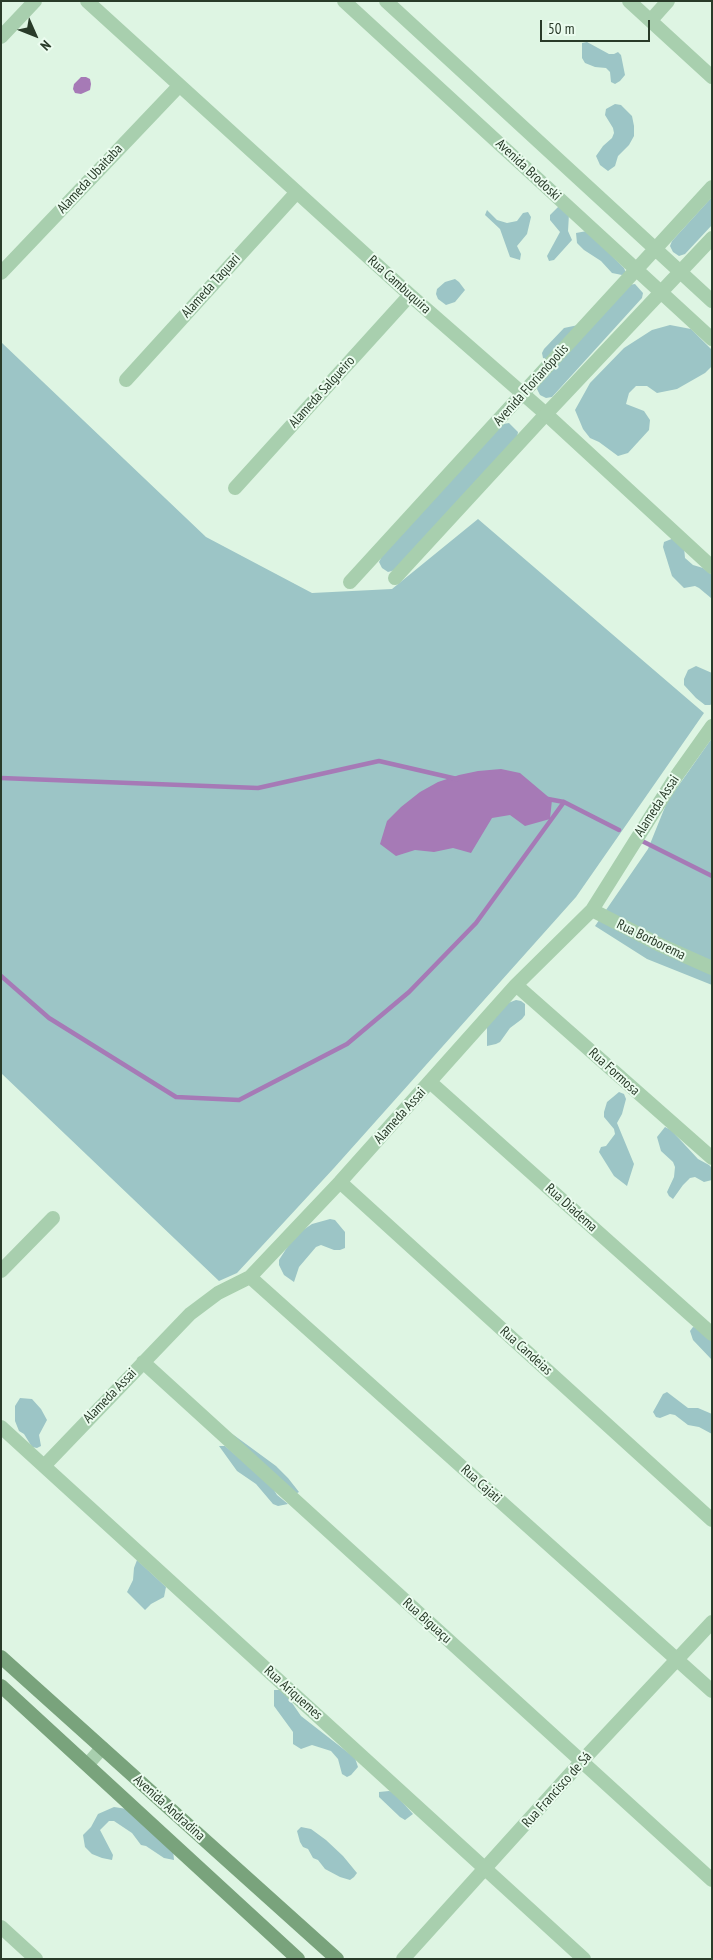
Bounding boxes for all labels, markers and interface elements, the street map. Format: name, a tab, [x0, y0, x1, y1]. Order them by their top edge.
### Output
north arrow	[10, 10, 60, 60]
scale bar	[543, 10, 653, 42]
text: 50 m	[548, 19, 574, 38]
text: N	[37, 36, 55, 54]
street label: Avenida Brodoski	[492, 136, 564, 204]
street label: Alameda Ubaitaba	[54, 141, 126, 217]
street label: Alameda Taquari	[178, 251, 244, 321]
street label: Rua Cambuquira	[364, 252, 434, 318]
street label: Avenida Florianópolis	[490, 341, 572, 429]
street label: Alameda Salgueiro	[285, 353, 359, 431]
street label: Alameda Assai	[631, 772, 683, 840]
street label: Rua Borborema	[614, 916, 688, 964]
street label: Rua Formosa	[585, 1045, 643, 1099]
street label: Alameda Assai	[370, 1084, 430, 1148]
street label: Rua Diadema	[542, 1180, 600, 1236]
street label: Rua Candeias	[496, 1323, 556, 1379]
street label: Alameda Assai	[80, 1365, 140, 1427]
street label: Rua Cajati	[457, 1461, 505, 1507]
street label: Rua Biguaçu	[399, 1595, 455, 1647]
street label: Rua Ariquemes	[260, 1663, 326, 1723]
street label: Rua Francisco de Sá	[519, 1749, 595, 1831]
street label: Avenida Andradina	[130, 1772, 208, 1844]

